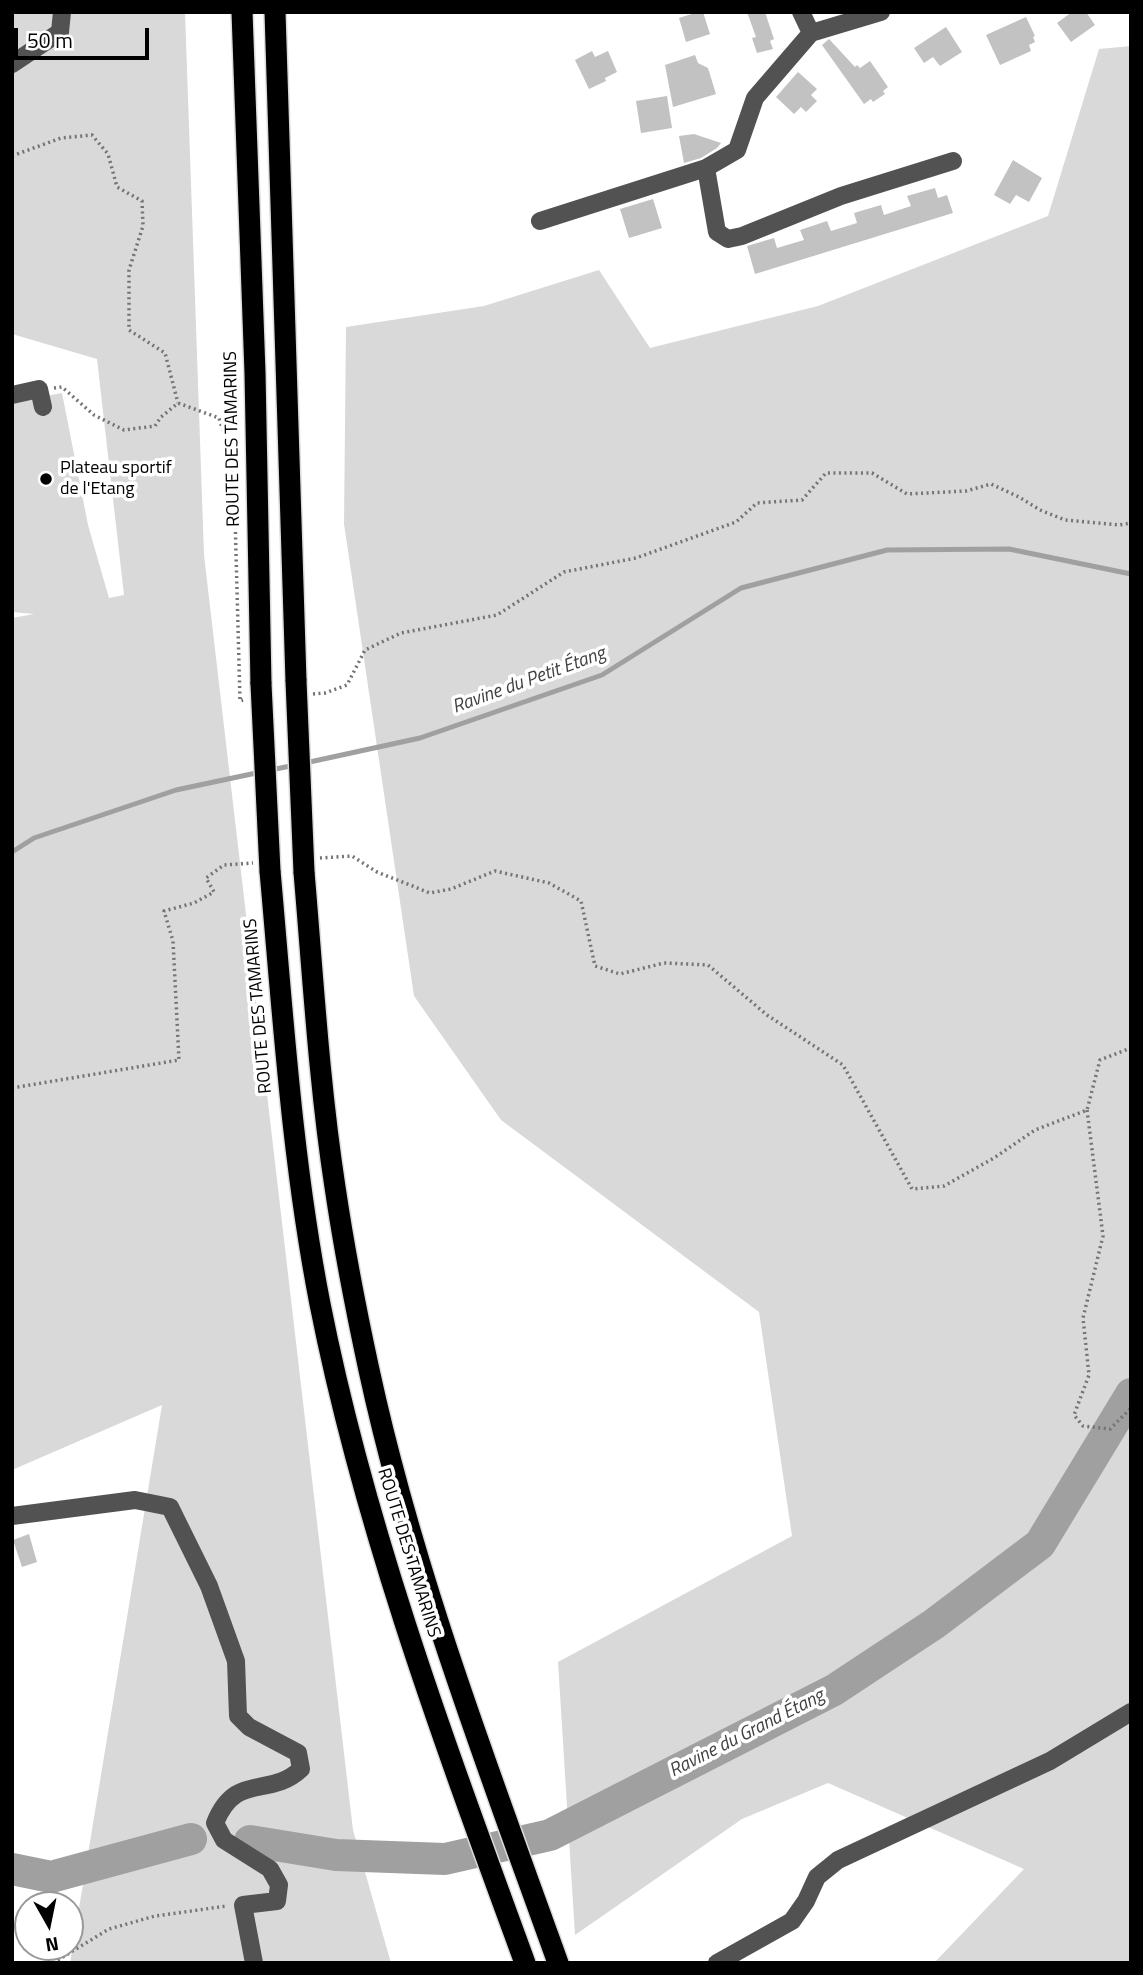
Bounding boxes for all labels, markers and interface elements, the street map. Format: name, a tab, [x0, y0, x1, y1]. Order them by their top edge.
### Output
scale bar	[18, 14, 152, 58]
text: 50 m	[27, 24, 73, 56]
street label: ROUTE DES TAMARINS	[221, 351, 245, 527]
place label: Plateau sportif de l'Etang	[60, 458, 172, 500]
marker: Plateau sportif de l'Etang	[38, 471, 54, 487]
water label: Ravine du Petit Étang	[449, 643, 609, 719]
street label: ROUTE DES TAMARINS	[241, 917, 277, 1095]
street label: ROUTE DES TAMARINS	[372, 1466, 444, 1640]
water label: Ravine du Grand Étang	[666, 1685, 828, 1783]
north arrow	[14, 1891, 84, 1961]
text: N	[43, 1930, 61, 1961]

